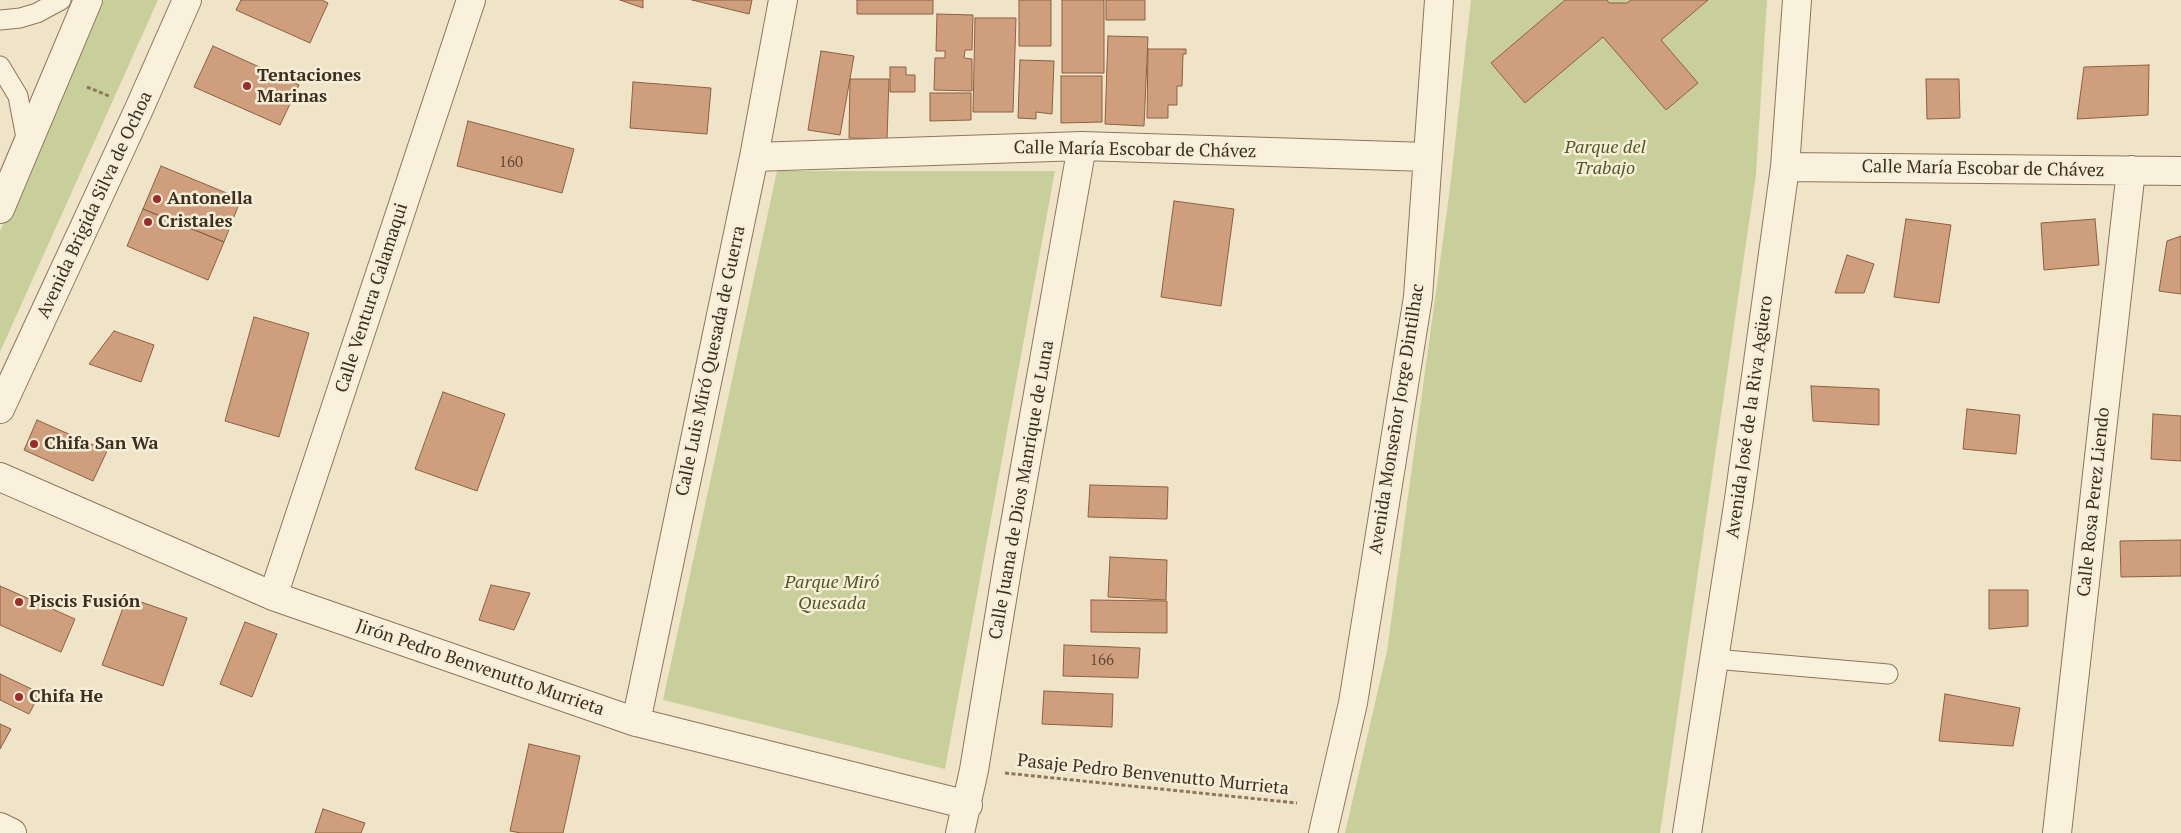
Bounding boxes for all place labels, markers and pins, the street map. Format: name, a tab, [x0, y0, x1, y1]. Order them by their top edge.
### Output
place label: Tentaciones Marinas	[257, 65, 361, 108]
marker: Tentaciones Marinas	[241, 80, 253, 92]
place label: Antonella	[167, 188, 253, 210]
marker: Antonella	[151, 193, 163, 205]
place label: Cristales	[158, 211, 233, 233]
marker: Cristales	[142, 216, 154, 228]
place label: Chifa San Wa	[44, 433, 159, 455]
marker: Chifa San Wa	[28, 438, 40, 450]
place label: Piscis Fusión	[29, 591, 140, 613]
marker: Piscis Fusión	[13, 596, 25, 608]
place label: Chifa He	[29, 686, 103, 708]
marker: Chifa He	[13, 691, 25, 703]

